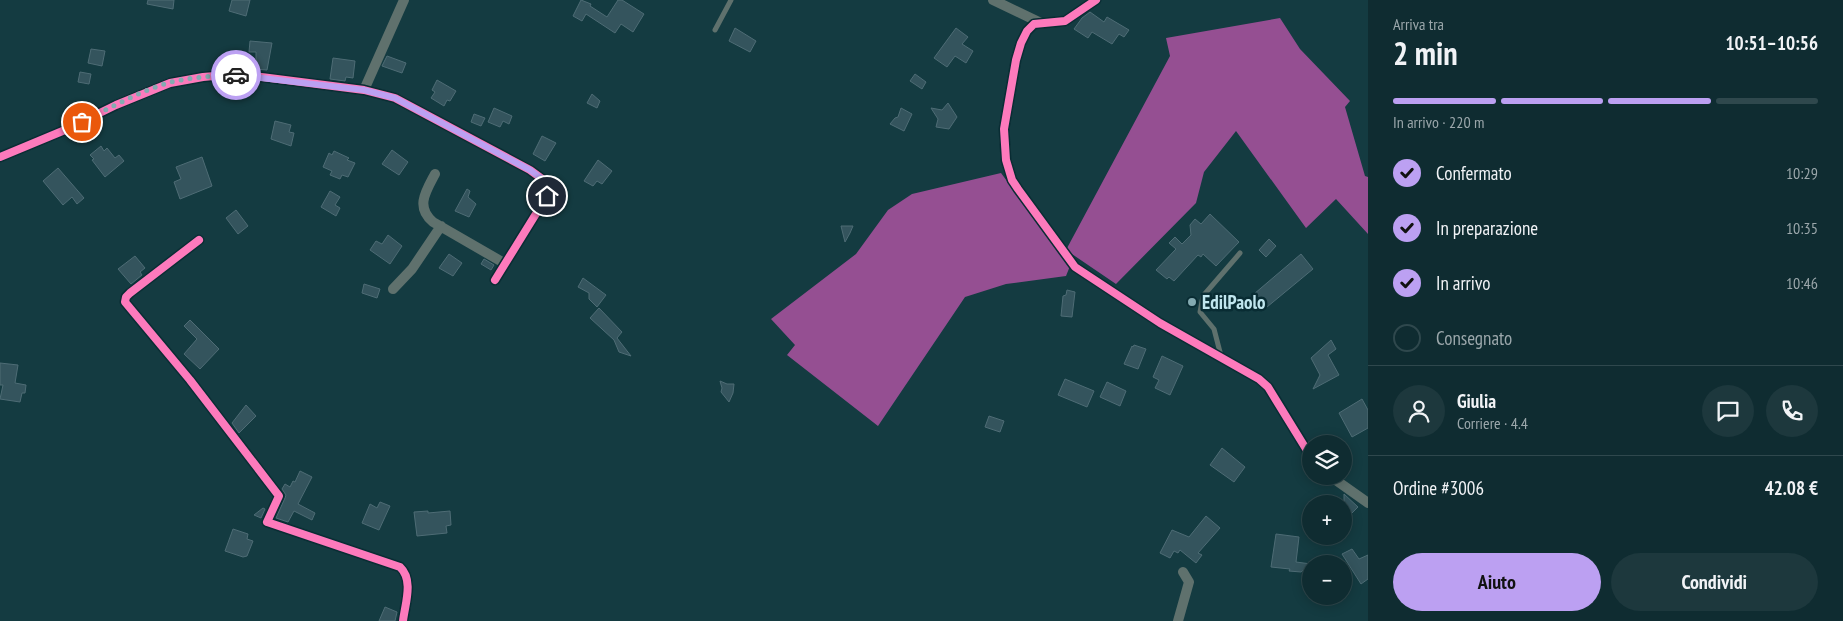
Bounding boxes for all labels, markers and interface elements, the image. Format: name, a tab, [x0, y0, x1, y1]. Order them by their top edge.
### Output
text: Arriva tra	[1393, 14, 1444, 34]
text: 10:51–10:56	[1725, 31, 1818, 55]
text: 2 min	[1393, 32, 1458, 74]
courier	[211, 50, 261, 100]
icon: car	[222, 61, 250, 89]
pin	[61, 101, 103, 143]
icon: bag	[68, 108, 96, 136]
text: In arrivo · 220 m	[1393, 112, 1485, 132]
icon: check	[1393, 159, 1421, 187]
text: Confermato	[1436, 161, 1512, 185]
text: 10:29	[1786, 163, 1818, 183]
pin	[526, 175, 568, 217]
icon: home	[533, 182, 561, 210]
icon: check	[1393, 214, 1421, 242]
text: In preparazione	[1436, 216, 1538, 240]
text: 10:35	[1786, 218, 1818, 238]
icon: check	[1393, 269, 1421, 297]
text: In arrivo	[1436, 271, 1491, 295]
text: 10:46	[1786, 273, 1818, 293]
place label: EdilPaolo	[1202, 290, 1266, 314]
marker: EdilPaolo	[1186, 296, 1198, 308]
text: Consegnato	[1436, 326, 1512, 350]
button: person	[1393, 385, 1445, 437]
button: chat	[1702, 385, 1754, 437]
button: phone	[1766, 385, 1818, 437]
text: Giulia	[1457, 389, 1496, 413]
text: Corriere · 4.4	[1457, 413, 1528, 433]
map controls	[1302, 435, 1352, 605]
button: layers	[1302, 435, 1352, 485]
text: Ordine #3006	[1393, 476, 1484, 500]
text: 42.08 €	[1765, 476, 1818, 500]
button: +	[1302, 495, 1352, 545]
button: Aiuto	[1393, 553, 1601, 611]
button: Condividi	[1611, 553, 1818, 611]
button: −	[1302, 555, 1352, 605]

